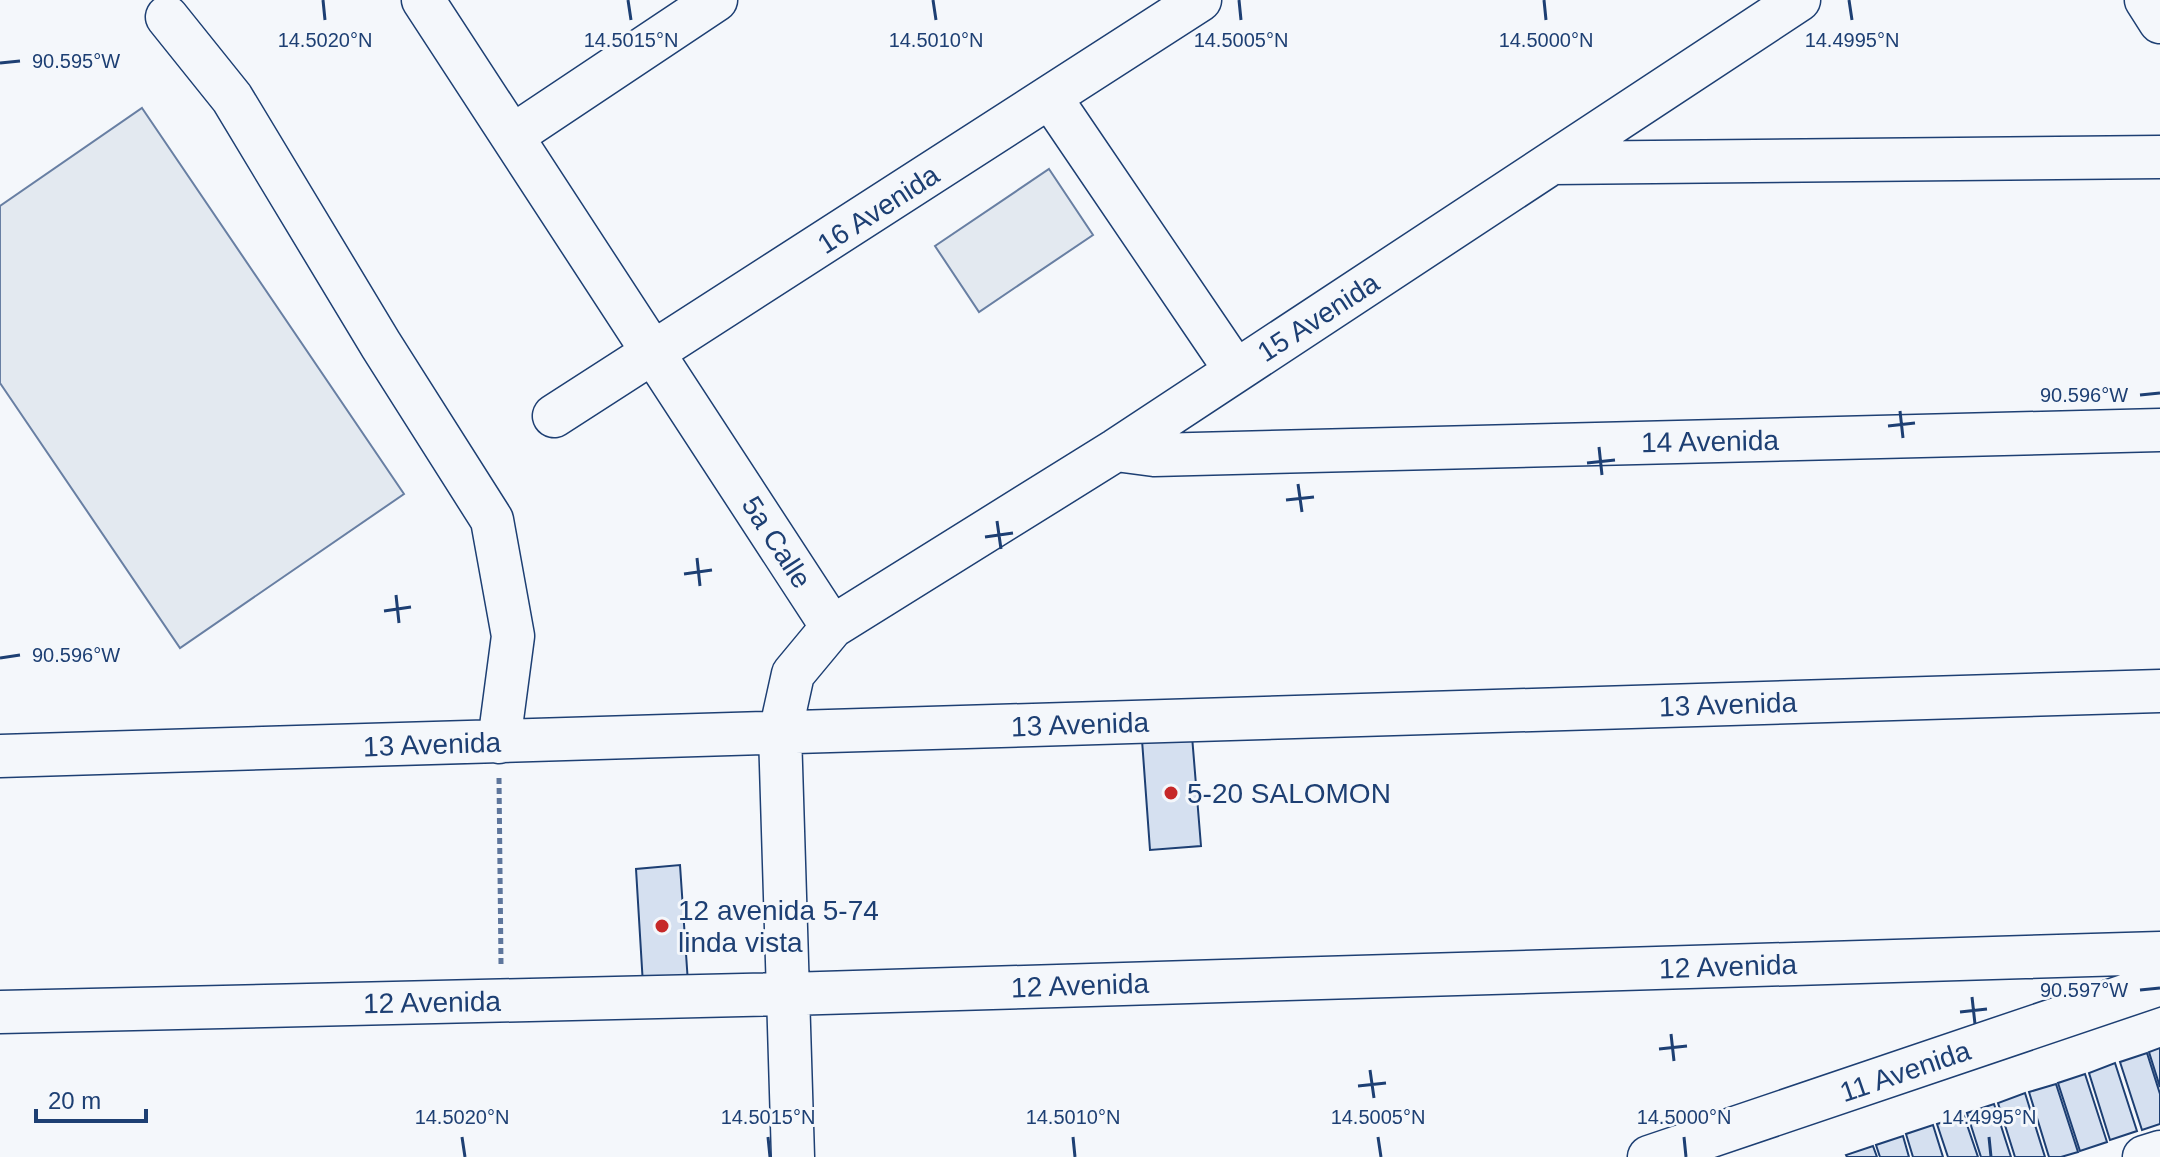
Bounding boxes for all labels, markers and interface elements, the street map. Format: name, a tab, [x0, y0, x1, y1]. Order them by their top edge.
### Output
text: 14.5020°N	[278, 29, 372, 51]
text: 14.5015°N	[584, 29, 678, 51]
text: 14.5010°N	[889, 29, 983, 51]
text: 14.5005°N	[1194, 29, 1288, 51]
text: 14.5000°N	[1499, 29, 1593, 51]
text: 14.4995°N	[1805, 29, 1899, 51]
text: 90.595°W	[32, 50, 120, 72]
street label: 16 Avenida	[812, 159, 945, 260]
street label: 15 Avenida	[1252, 267, 1385, 368]
text: 90.596°W	[2040, 384, 2128, 406]
street label: 14 Avenida	[1641, 425, 1780, 458]
street label: 5a Calle	[736, 491, 818, 594]
text: 90.596°W	[32, 644, 120, 666]
street label: 13 Avenida	[1658, 687, 1798, 722]
street label: 13 Avenida	[1010, 707, 1150, 742]
street label: 13 Avenida	[362, 727, 502, 762]
place label: 5-20 SALOMON	[1187, 778, 1391, 809]
marker: 5-20 SALOMON	[1162, 784, 1180, 802]
place label: 12 avenida 5-74 linda vista	[678, 895, 879, 958]
marker: 12 avenida 5-74 linda vista	[653, 917, 671, 935]
street label: 12 Avenida	[1658, 949, 1798, 984]
street label: 12 Avenida	[1010, 968, 1150, 1003]
text: 90.597°W	[2040, 979, 2128, 1001]
street label: 12 Avenida	[363, 986, 502, 1019]
street label: 11 Avenida	[1836, 1035, 1975, 1108]
scale bar	[36, 1073, 146, 1123]
text: 20 m	[48, 1087, 101, 1114]
text: 14.5020°N	[415, 1106, 509, 1128]
text: 14.5015°N	[721, 1106, 815, 1128]
text: 14.5010°N	[1026, 1106, 1120, 1128]
text: 14.5005°N	[1331, 1106, 1425, 1128]
text: 14.5000°N	[1637, 1106, 1731, 1128]
text: 14.4995°N	[1942, 1106, 2036, 1128]

